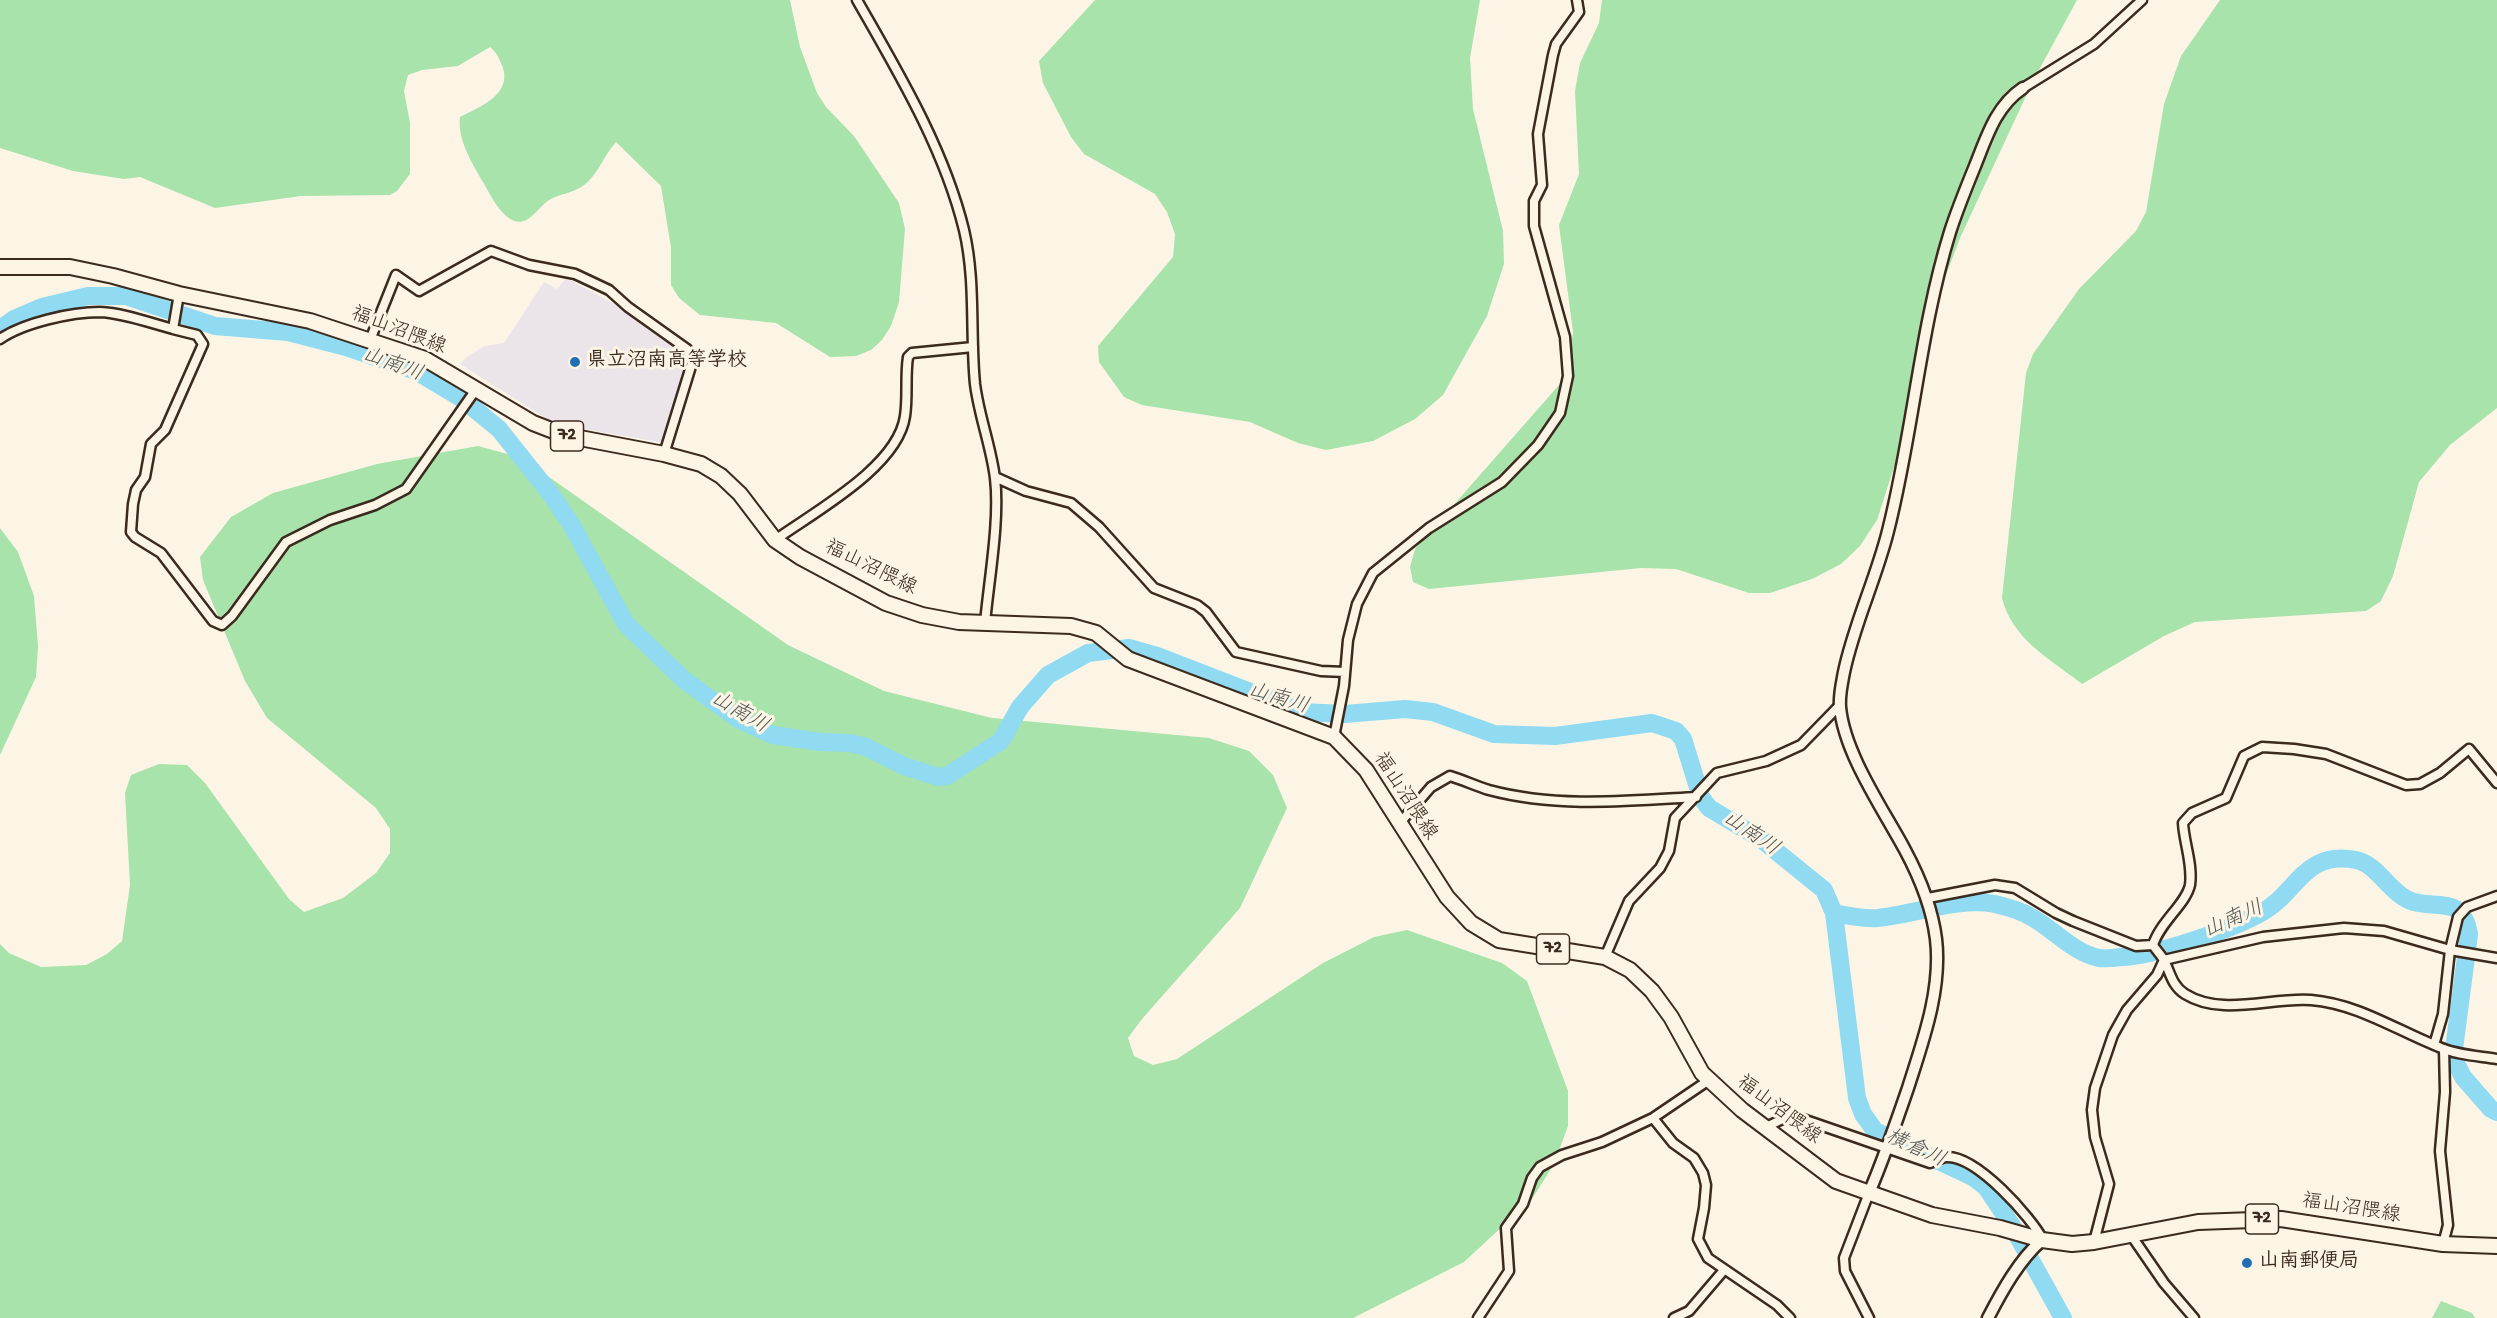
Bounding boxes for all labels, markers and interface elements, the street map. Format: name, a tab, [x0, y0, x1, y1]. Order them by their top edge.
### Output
street label: 福山沼隈線	[347, 303, 449, 361]
water label: 山南川	[358, 343, 426, 389]
place label: 県立沼南高等学校	[587, 350, 747, 374]
marker: 県立沼南高等学校	[568, 355, 582, 369]
road number: 72	[550, 421, 584, 451]
street label: 福山沼隈線	[820, 536, 920, 602]
water label: 山南川	[1244, 679, 1312, 721]
water label: 山南川	[705, 687, 773, 741]
street label: 福山沼隈線	[1367, 749, 1441, 845]
water label: 山南川	[1717, 807, 1783, 863]
water label: 山南川	[2200, 897, 2268, 945]
road number: 72	[1536, 934, 1570, 964]
street label: 福山沼隈線	[1731, 1071, 1825, 1151]
water label: 横倉川	[1881, 1125, 1949, 1175]
street label: 福山沼隈線	[2300, 1190, 2402, 1230]
road number: 72	[2246, 1204, 2278, 1234]
place label: 山南郵便局	[2259, 1251, 2359, 1275]
marker: 山南郵便局	[2240, 1256, 2254, 1270]

